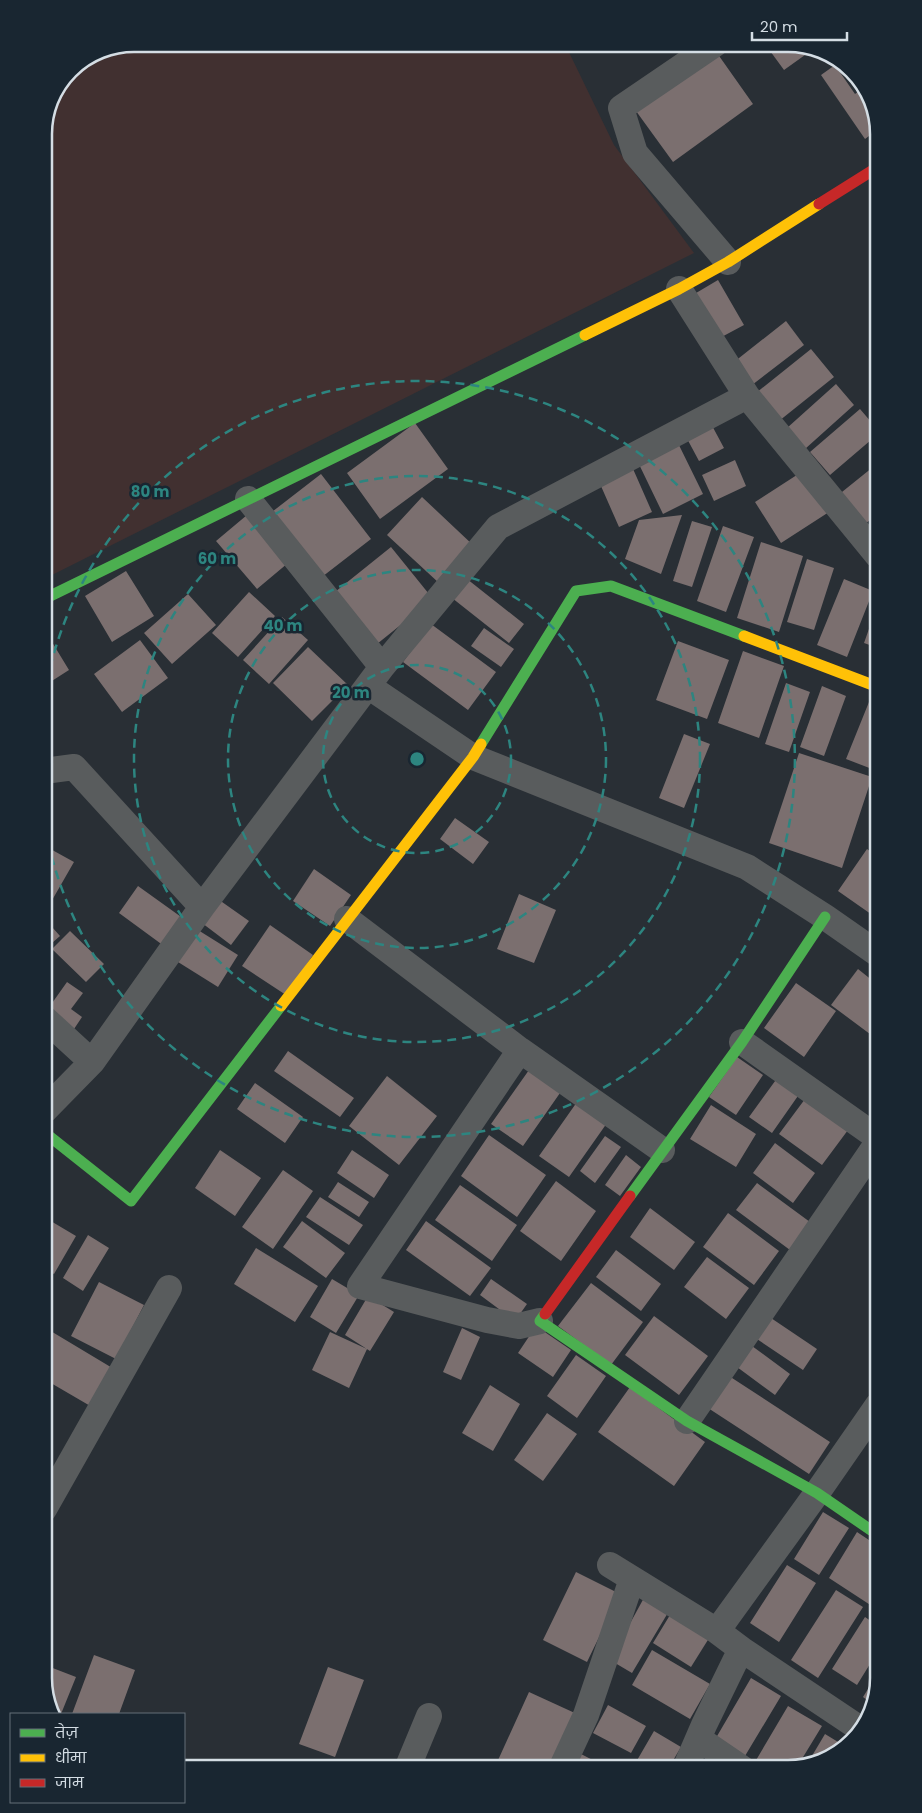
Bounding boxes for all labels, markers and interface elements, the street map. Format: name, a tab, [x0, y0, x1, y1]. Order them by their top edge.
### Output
scale bar	[752, 10, 847, 42]
text: 20 m	[760, 16, 798, 37]
text: 80 m	[131, 481, 169, 502]
text: 60 m	[198, 548, 236, 569]
text: 40 m	[263, 615, 303, 636]
text: 20 m	[332, 682, 370, 703]
centre of rings	[408, 750, 426, 768]
legend	[10, 1713, 185, 1803]
text: तेज़	[54, 1722, 78, 1743]
text: धीमा	[55, 1747, 87, 1768]
text: जाम	[54, 1772, 85, 1793]

